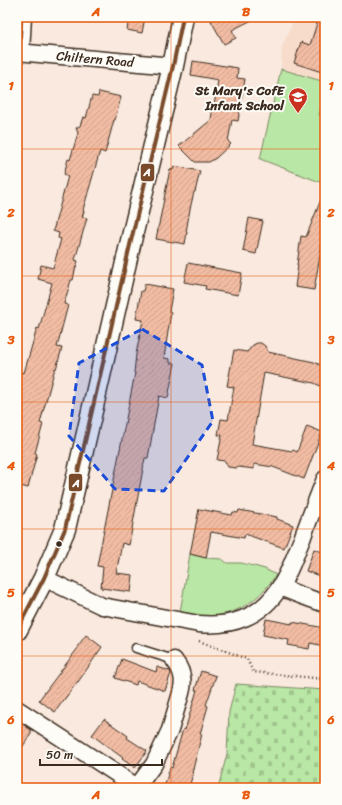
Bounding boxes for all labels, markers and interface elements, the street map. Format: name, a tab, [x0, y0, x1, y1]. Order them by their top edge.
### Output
text: A	[91, 0, 100, 23]
text: B	[242, 0, 251, 23]
street label: Chiltern Road	[55, 44, 136, 74]
text: 1	[8, 74, 14, 97]
text: 1	[328, 74, 334, 97]
place label: St Mary's CofE Infant School	[194, 79, 286, 117]
school or university icon: St Mary's CofE Infant School	[287, 86, 309, 114]
line badge: A	[140, 163, 155, 182]
text: A	[142, 163, 151, 182]
text: 2	[6, 201, 15, 224]
text: 2	[326, 201, 335, 224]
text: 3	[6, 328, 15, 351]
text: 3	[326, 328, 335, 351]
text: 4	[6, 454, 16, 477]
text: 4	[326, 454, 336, 477]
line badge: A	[68, 473, 83, 492]
text: A	[71, 474, 80, 493]
unlabelled marker	[54, 539, 64, 549]
text: 5	[7, 581, 15, 604]
text: 5	[327, 581, 335, 604]
text: 6	[6, 708, 15, 731]
text: 6	[326, 708, 335, 731]
scale bar	[40, 741, 162, 767]
text: 50 m	[46, 744, 73, 766]
text: A	[91, 783, 100, 805]
text: B	[242, 783, 251, 805]

